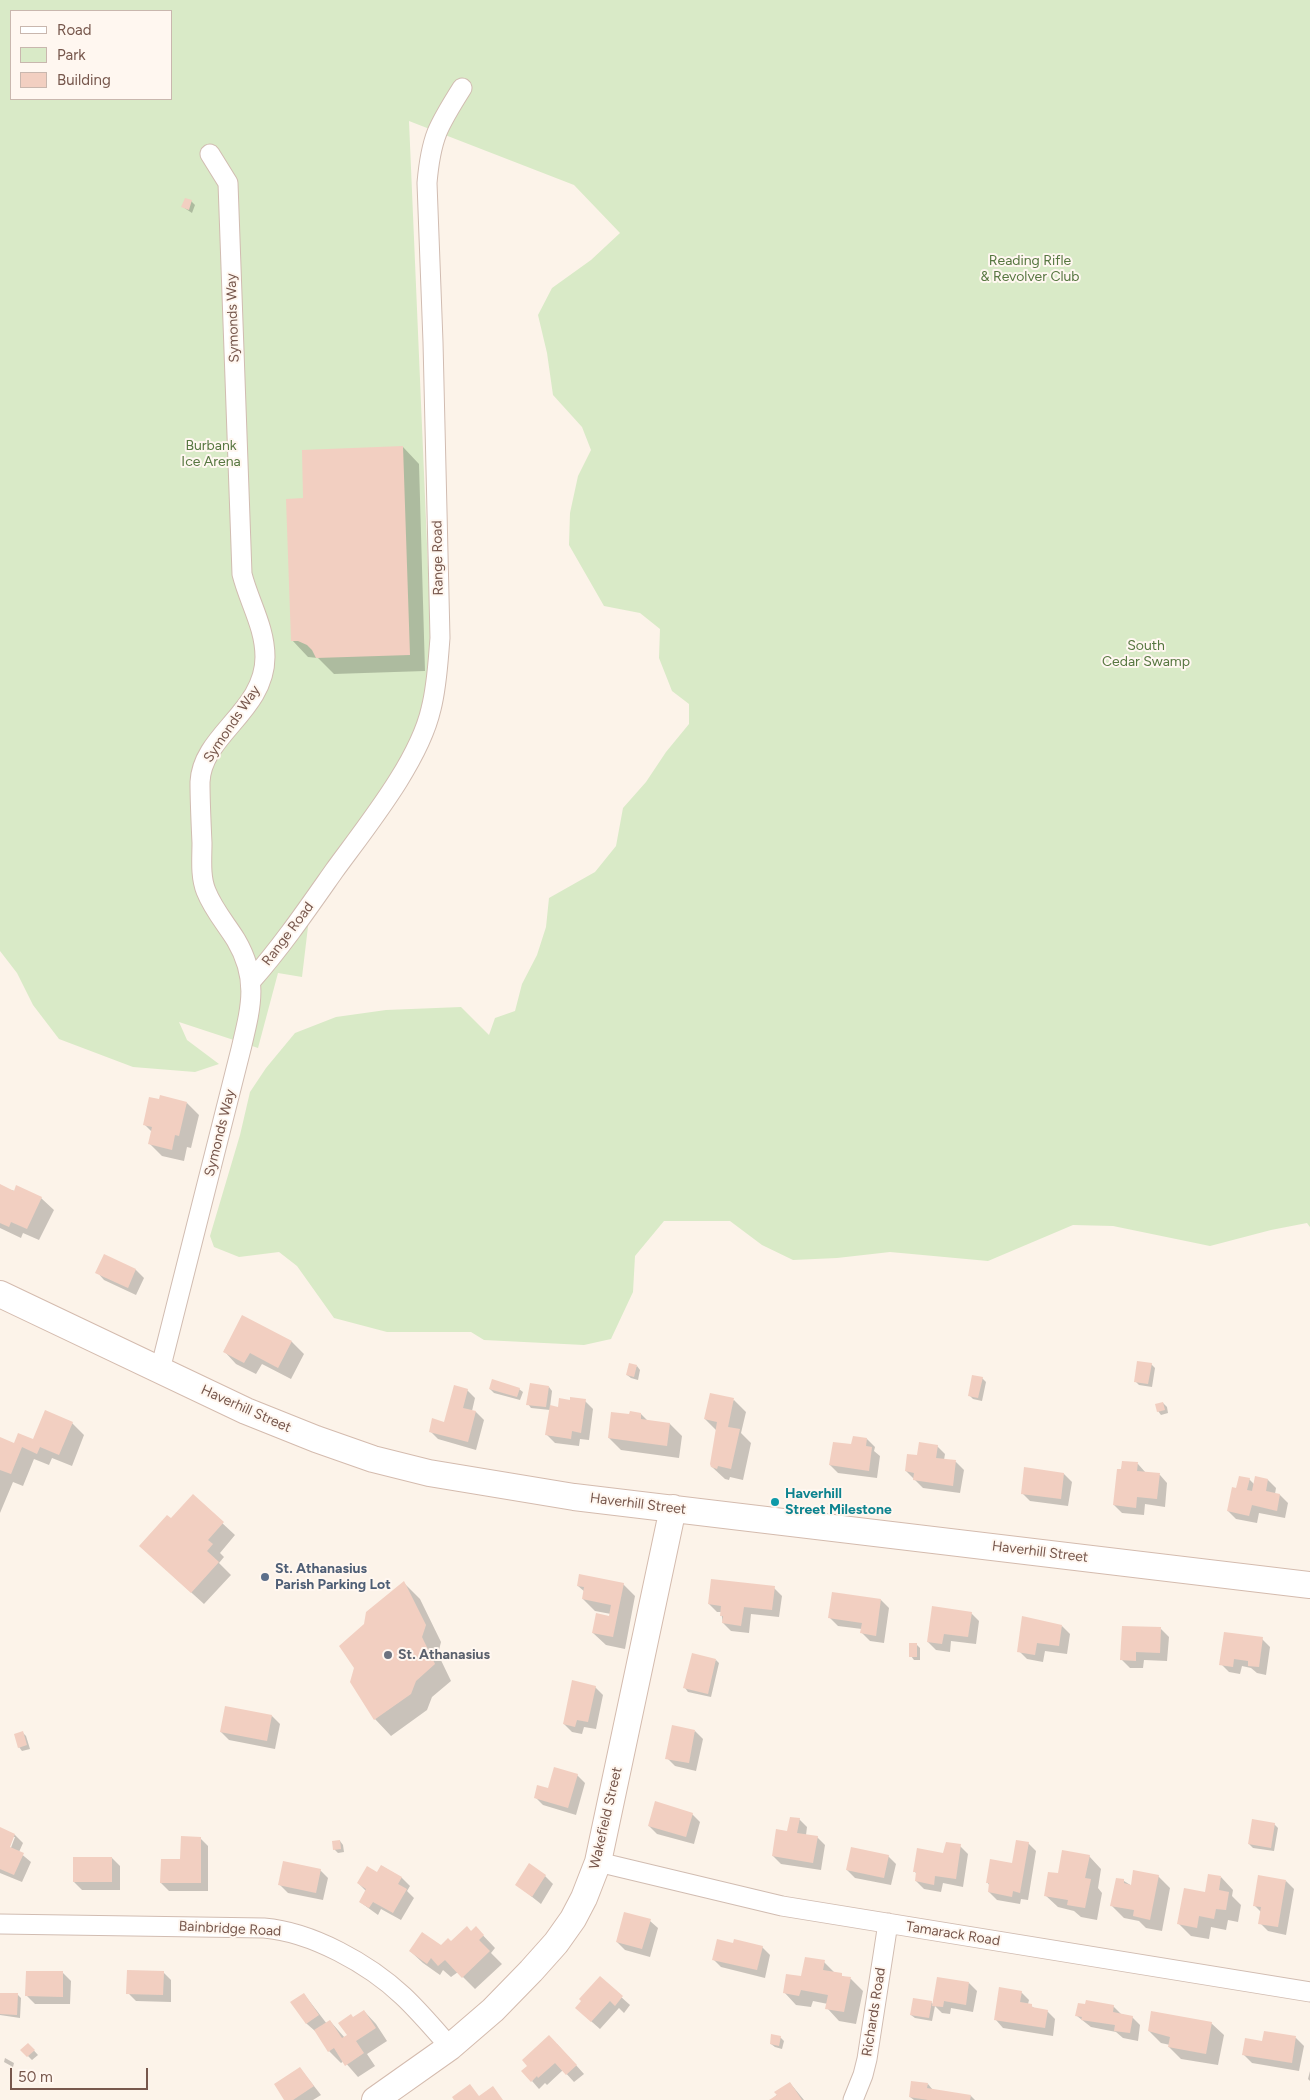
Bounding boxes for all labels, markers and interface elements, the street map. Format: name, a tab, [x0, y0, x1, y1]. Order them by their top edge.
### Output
legend	[10, 10, 172, 100]
text: Road	[57, 21, 92, 39]
text: Park	[57, 46, 86, 64]
text: Building	[57, 71, 111, 89]
park label: Reading Rifle & Revolver Club	[980, 253, 1080, 286]
street label: Symonds Way	[223, 273, 243, 363]
park label: Burbank Ice Arena	[181, 438, 241, 471]
street label: Range Road	[429, 520, 447, 596]
park label: South Cedar Swamp	[1102, 638, 1190, 670]
street label: Symonds Way	[200, 682, 264, 766]
street label: Range Road	[259, 899, 317, 969]
street label: Symonds Way	[201, 1088, 239, 1178]
street label: Haverhill Street	[198, 1382, 294, 1436]
place label: Haverhill Street Milestone	[785, 1486, 892, 1518]
street label: Haverhill Street	[589, 1490, 687, 1518]
marker: Haverhill Street Milestone	[769, 1496, 781, 1508]
street label: Haverhill Street	[991, 1538, 1089, 1566]
place label: St. Athanasius Parish Parking Lot	[275, 1561, 391, 1594]
marker: St. Athanasius Parish Parking Lot	[259, 1571, 271, 1583]
place label: St. Athanasius	[398, 1647, 490, 1663]
marker: St. Athanasius	[382, 1649, 394, 1661]
street label: Wakefield Street	[586, 1765, 626, 1871]
street label: Bainbridge Road	[178, 1918, 282, 1940]
street label: Tamarack Road	[905, 1918, 1001, 1950]
street label: Richards Road	[859, 1966, 889, 2058]
scale bar	[12, 2058, 150, 2090]
text: 50 m	[18, 2068, 53, 2086]

